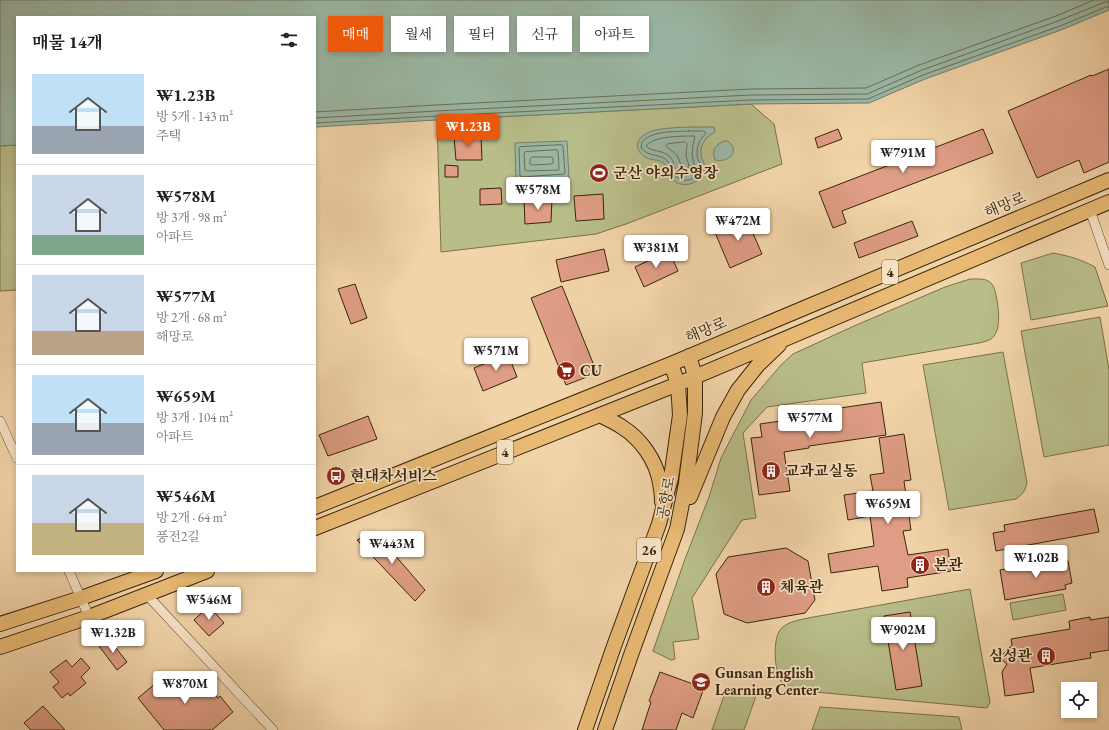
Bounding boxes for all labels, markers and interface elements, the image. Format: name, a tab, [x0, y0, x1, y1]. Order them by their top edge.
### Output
chip: 매매	[328, 16, 383, 52]
chip: 월세	[391, 16, 446, 52]
chip: 필터	[454, 16, 509, 52]
chip: 신규	[517, 16, 572, 52]
chip: 아파트	[580, 16, 649, 52]
icon: filters	[278, 29, 300, 51]
text: 매물 14개	[32, 31, 103, 53]
text: ₩1.23B	[156, 84, 215, 106]
icon: home	[64, 90, 112, 138]
text: 방 5개 · 143 m²	[156, 108, 233, 125]
pin: ₩1.23B	[435, 114, 501, 148]
text: ₩1.23B	[445, 118, 491, 135]
text: 주택	[156, 127, 181, 144]
pin: ₩791M	[875, 140, 931, 174]
text: ₩791M	[880, 144, 926, 161]
sports icon: 군산 야외수영장	[588, 162, 610, 184]
place label: 군산 야외수영장	[613, 163, 718, 182]
pin: ₩578M	[510, 177, 566, 211]
text: ₩578M	[515, 181, 561, 198]
text: ₩578M	[156, 185, 216, 207]
street label: 해망로	[981, 187, 1029, 222]
icon: home	[64, 191, 112, 239]
pin: ₩472M	[710, 208, 766, 242]
text: 방 3개 · 98 m²	[156, 209, 227, 226]
text: ₩472M	[715, 212, 761, 229]
text: 아파트	[156, 228, 194, 245]
pin: ₩381M	[628, 235, 684, 269]
text: ₩381M	[633, 239, 679, 256]
road number: 4	[882, 260, 898, 284]
text: ₩577M	[156, 285, 216, 307]
icon: home	[64, 291, 112, 339]
text: 방 2개 · 68 m²	[156, 309, 227, 326]
street label: 해망로	[682, 312, 730, 347]
text: 해망로	[156, 328, 194, 345]
pin: ₩571M	[468, 338, 524, 372]
text: ₩571M	[473, 342, 519, 359]
supermarket icon: CU	[555, 360, 577, 382]
place label: CU	[580, 361, 603, 380]
text: ₩659M	[156, 385, 216, 407]
icon: home	[64, 391, 112, 439]
pin: ₩577M	[782, 405, 838, 439]
text: 방 3개 · 104 m²	[156, 409, 233, 426]
text: ₩577M	[787, 409, 833, 426]
text: 아파트	[156, 428, 194, 445]
road number: 4	[497, 440, 513, 464]
building icon: 교과교실동	[760, 460, 782, 482]
place label: 교과교실동	[785, 461, 858, 480]
bus stop icon: 현대차서비스	[325, 465, 347, 487]
place label: 현대차서비스	[350, 466, 437, 485]
street label: 공항로	[652, 474, 679, 521]
text: ₩546M	[156, 485, 216, 507]
icon: home	[64, 491, 112, 539]
pin: ₩659M	[860, 491, 916, 525]
text: ₩659M	[865, 495, 911, 512]
text: 방 2개 · 64 m²	[156, 509, 227, 526]
text: 풍전2길	[156, 528, 200, 545]
pin: ₩443M	[364, 531, 420, 565]
text: ₩443M	[369, 535, 415, 552]
road number: 26	[637, 538, 661, 562]
pin: ₩1.02B	[1003, 545, 1069, 579]
text: ₩1.02B	[1013, 549, 1059, 566]
building icon: 본관	[909, 554, 931, 576]
place label: 본관	[934, 555, 963, 574]
building icon: 체육관	[755, 576, 777, 598]
place label: 체육관	[780, 577, 824, 596]
pin: ₩546M	[181, 587, 237, 621]
text: ₩546M	[186, 591, 232, 608]
pin: ₩902M	[875, 617, 931, 651]
pin: ₩1.32B	[80, 620, 146, 654]
text: ₩902M	[880, 621, 926, 638]
text: ₩1.32B	[90, 624, 136, 641]
building icon: 심성관	[1035, 645, 1057, 667]
place label: 심성관	[989, 646, 1032, 665]
place label: Gunsan English Learning Center	[715, 663, 820, 699]
pin: ₩870M	[157, 671, 213, 705]
school or university icon: Gunsan English Learning Center	[690, 671, 712, 693]
text: ₩870M	[162, 675, 208, 692]
map controls	[1061, 682, 1097, 718]
button: locate	[1061, 682, 1097, 718]

